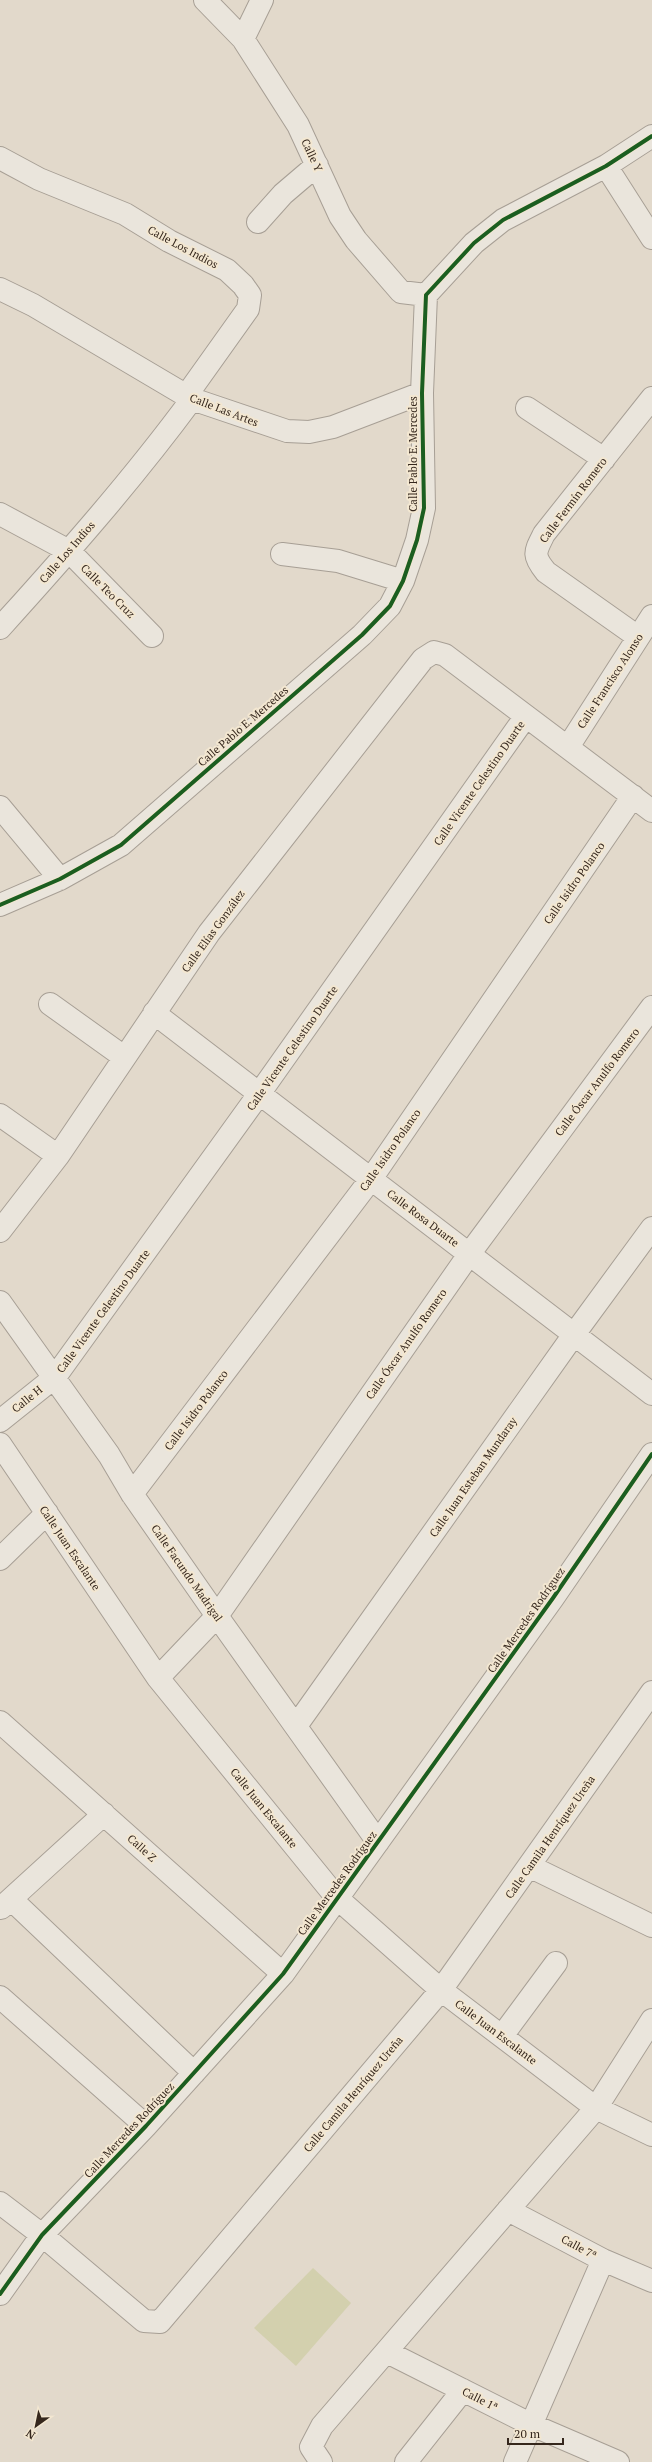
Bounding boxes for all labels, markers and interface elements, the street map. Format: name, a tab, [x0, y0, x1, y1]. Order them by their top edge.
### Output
street label: Calle Y	[298, 136, 326, 174]
street label: Calle Los Indios	[145, 223, 221, 272]
street label: Calle Las Artes	[188, 390, 261, 430]
street label: Calle Pablo E. Mercedes	[406, 396, 420, 512]
street label: Calle Fermín Romero	[536, 454, 610, 546]
street label: Calle Los Indios	[36, 518, 98, 586]
street label: Calle Teo Cruz	[78, 561, 138, 621]
street label: Calle Francisco Alonso	[574, 631, 646, 731]
street label: Calle Pablo E. Mercedes	[195, 683, 291, 769]
street label: Calle Vicente Celestino Duarte	[430, 717, 528, 848]
street label: Calle Isidro Polanco	[540, 839, 608, 927]
street label: Calle Elías González	[178, 887, 248, 975]
street label: Calle Vicente Celestino Duarte	[243, 982, 341, 1113]
street label: Calle Óscar Anulfo Romero	[552, 1025, 642, 1139]
street label: Calle Isidro Polanco	[356, 1106, 424, 1194]
street label: Calle Rosa Duarte	[384, 1186, 462, 1250]
street label: Calle Vicente Celestino Duarte	[53, 1246, 153, 1376]
street label: Calle Óscar Anulfo Romero	[362, 1286, 450, 1402]
street label: Calle Isidro Polanco	[161, 1367, 231, 1453]
street label: Calle H	[9, 1382, 45, 1416]
street label: Calle Juan Esteban Mundaray	[426, 1414, 520, 1540]
street label: Calle Juan Escalante	[36, 1503, 104, 1593]
street label: Calle Facundo Madrigal	[148, 1522, 226, 1624]
street label: Calle Mercedes Rodríguez	[484, 1564, 568, 1676]
street label: Calle Juan Escalante	[227, 1765, 301, 1851]
street label: Calle Camila Henríquez Ureña	[502, 1772, 598, 1901]
street label: Calle Mercedes Rodríguez	[294, 1828, 380, 1938]
street label: Calle Z	[125, 1831, 160, 1865]
street label: Calle Juan Escalante	[452, 1997, 540, 2068]
street label: Calle Camila Henríquez Ureña	[300, 2033, 406, 2155]
street label: Calle Mercedes Rodríguez	[81, 2079, 177, 2181]
street label: Calle 7ª	[559, 2232, 599, 2262]
street label: Calle 1ª	[460, 2384, 500, 2414]
north arrow	[16, 2406, 56, 2446]
scale bar	[508, 2420, 563, 2446]
text: N	[23, 2426, 38, 2443]
text: 20 m	[514, 2426, 541, 2441]

